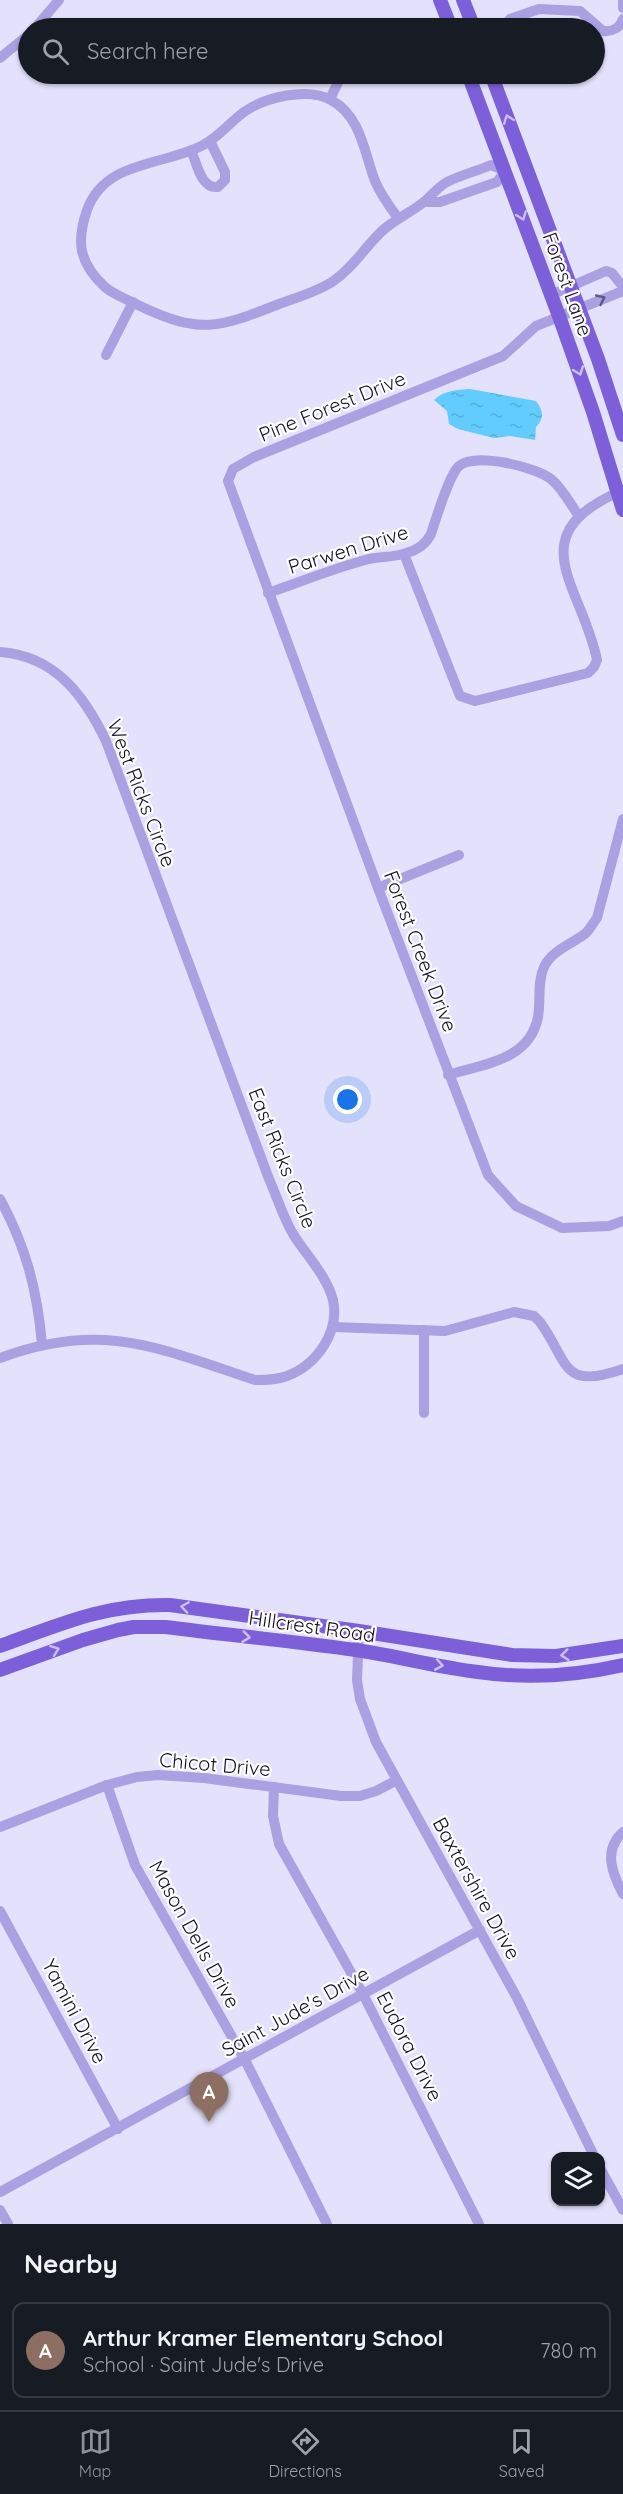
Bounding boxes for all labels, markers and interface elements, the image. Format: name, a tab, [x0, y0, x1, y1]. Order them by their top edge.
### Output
search box	[18, 18, 605, 84]
icon: search	[39, 35, 72, 68]
text: Search here	[87, 37, 208, 65]
one-way arrow	[503, 114, 515, 125]
one-way arrow	[514, 210, 527, 221]
street label: Forest Lane	[538, 229, 598, 339]
one-way arrow	[595, 295, 606, 307]
street label: Pine Forest Drive	[255, 365, 409, 447]
one-way arrow	[571, 365, 584, 376]
street label: Parwen Drive	[285, 519, 411, 579]
street label: West Ricks Circle	[102, 716, 182, 870]
street label: Forest Creek Drive	[379, 867, 463, 1035]
street label: East Ricks Circle	[243, 1084, 323, 1232]
your location	[333, 1085, 362, 1114]
one-way arrow	[180, 1602, 190, 1614]
street label: Hillcrest Road	[247, 1605, 377, 1647]
one-way arrow	[241, 1630, 250, 1642]
one-way arrow	[49, 1645, 60, 1658]
one-way arrow	[561, 1648, 570, 1661]
one-way arrow	[433, 1658, 443, 1671]
street label: Chicot Drive	[158, 1747, 272, 1781]
street label: Baxtershire Drive	[428, 1813, 526, 1963]
street label: Mason Dells Drive	[144, 1856, 246, 2012]
street label: Yamini Drive	[37, 1955, 113, 2067]
street label: Saint Jude's Drive	[217, 1960, 373, 2062]
street label: Eudora Drive	[372, 1987, 448, 2105]
pin: A	[190, 2072, 228, 2122]
map controls	[551, 2152, 605, 2206]
button: layers	[551, 2152, 605, 2206]
text: Nearby	[24, 2247, 118, 2280]
text: Arthur Kramer Elementary School	[83, 2324, 443, 2352]
text: A	[39, 2338, 52, 2363]
text: 780 m	[540, 2338, 597, 2363]
text: School · Saint Jude's Drive	[83, 2352, 324, 2377]
tab: Map	[79, 2425, 112, 2481]
tab: Directions	[269, 2425, 342, 2481]
tab: Saved	[499, 2425, 544, 2481]

